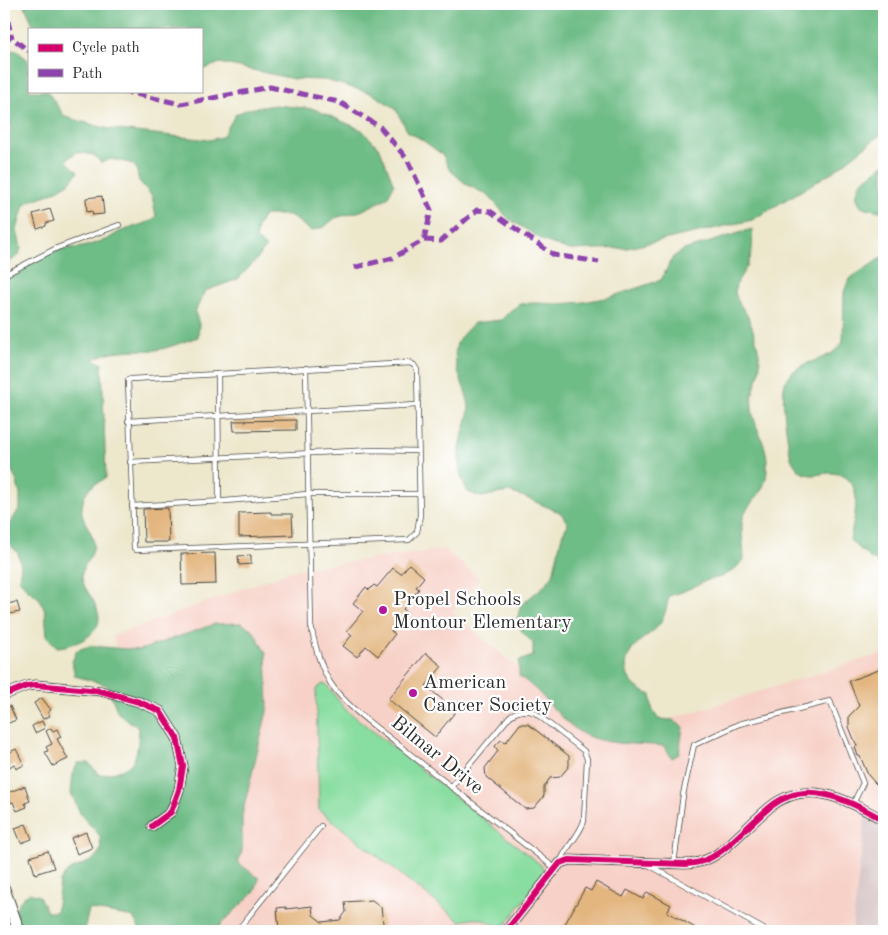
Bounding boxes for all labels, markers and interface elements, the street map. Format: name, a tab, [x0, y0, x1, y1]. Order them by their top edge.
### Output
legend	[28, 28, 202, 92]
text: Cycle path	[72, 41, 140, 56]
text: Path	[72, 67, 102, 82]
place label: Propel Schools Montour Elementary	[393, 590, 572, 633]
marker: Propel Schools Montour Elementary	[377, 604, 389, 616]
place label: American Cancer Society	[423, 673, 552, 716]
marker: American Cancer Society	[407, 687, 419, 699]
street label: Bilmar Drive	[387, 712, 487, 799]

